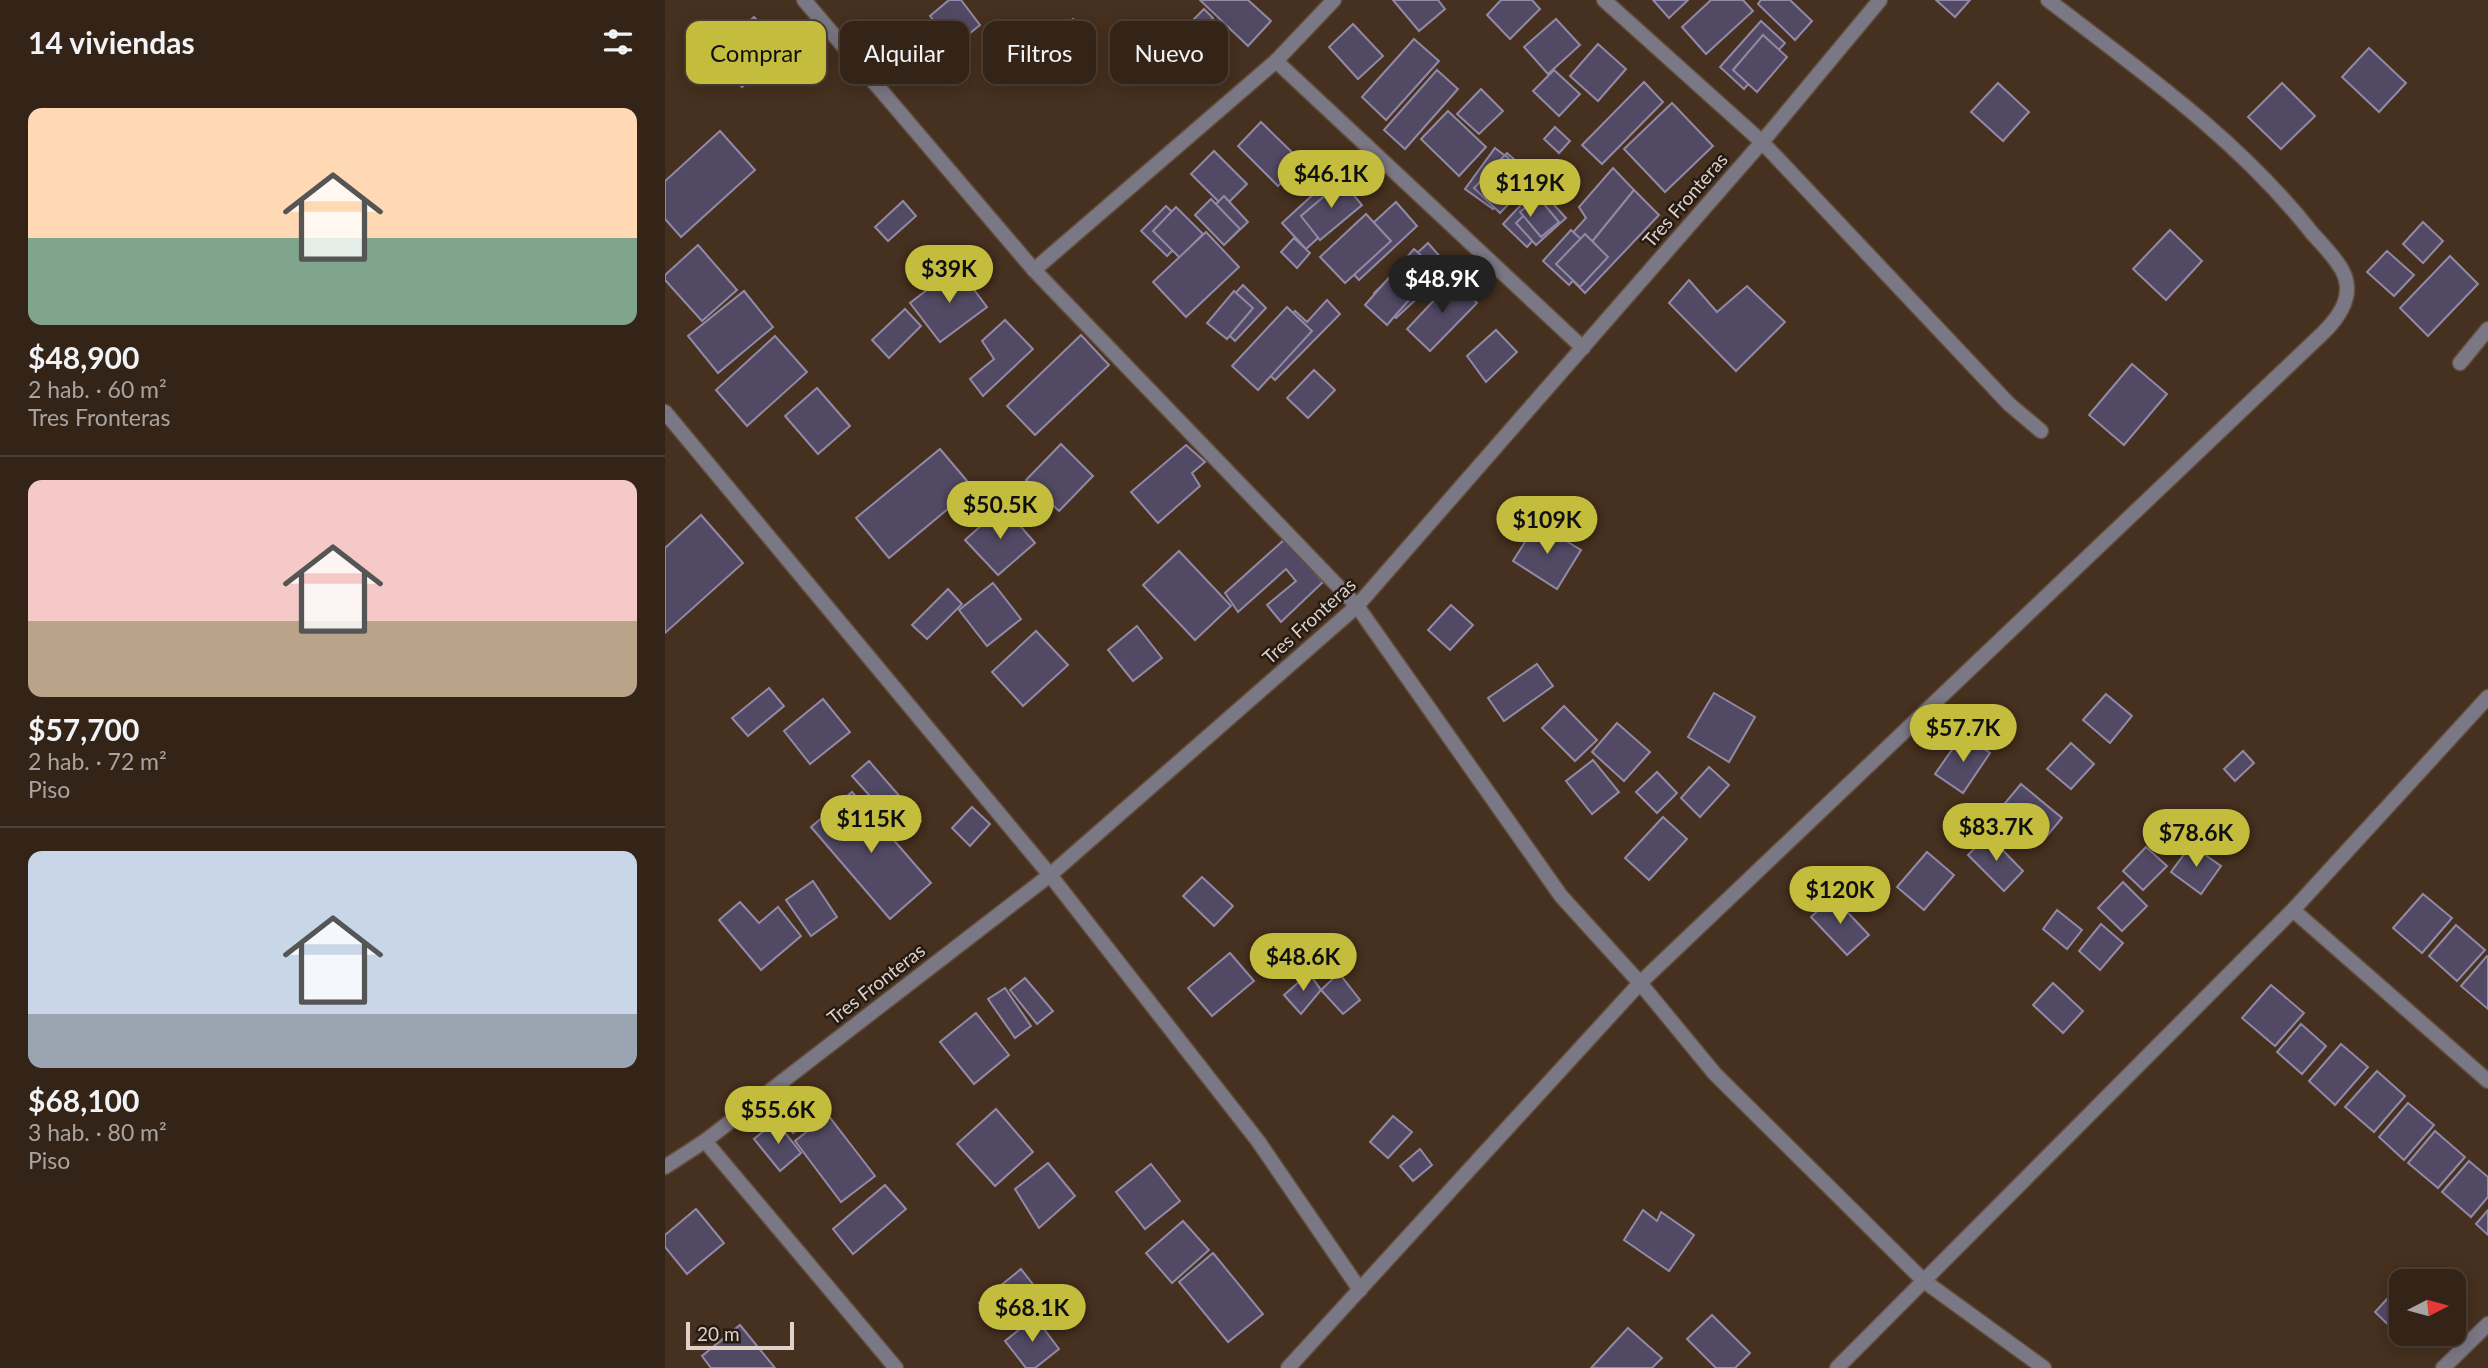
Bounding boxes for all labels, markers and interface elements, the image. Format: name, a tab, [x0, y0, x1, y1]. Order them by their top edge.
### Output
chip: Comprar	[686, 21, 826, 84]
chip: Alquilar	[840, 21, 969, 84]
chip: Filtros	[983, 21, 1096, 84]
chip: Nuevo	[1110, 21, 1228, 84]
icon: filters	[599, 23, 637, 61]
text: 14 viviendas	[28, 24, 195, 60]
street label: Tres Fronteras	[1637, 148, 1732, 252]
pin: $46.1K	[1274, 150, 1388, 210]
icon: home	[270, 154, 396, 280]
text: $46.1K	[1294, 159, 1368, 187]
pin: $119K	[1481, 160, 1579, 219]
text: $119K	[1495, 168, 1565, 196]
pin: $39K	[908, 246, 990, 305]
text: $39K	[921, 254, 977, 282]
pin: $48.9K	[1385, 256, 1499, 315]
text: $48.9K	[1405, 264, 1479, 292]
text: $48,900	[28, 339, 139, 375]
text: 2 hab. · 60 m²	[28, 375, 167, 403]
text: Tres Fronteras	[28, 403, 170, 431]
pin: $50.5K	[943, 482, 1057, 541]
text: $50.5K	[963, 490, 1037, 518]
pin: $109K	[1498, 496, 1596, 556]
text: $109K	[1512, 505, 1582, 533]
icon: home	[270, 526, 396, 652]
street label: Tres Fronteras	[1257, 573, 1360, 669]
pin: $57.7K	[1906, 704, 2020, 764]
text: $57,700	[28, 711, 139, 747]
text: $57.7K	[1926, 713, 2000, 741]
text: 2 hab. · 72 m²	[28, 747, 167, 775]
text: Piso	[28, 775, 70, 803]
pin: $115K	[822, 796, 920, 855]
text: $115K	[836, 804, 906, 832]
pin: $83.7K	[1939, 804, 2053, 863]
pin: $78.6K	[2139, 810, 2253, 869]
text: $83.7K	[1959, 812, 2033, 840]
text: $78.6K	[2159, 818, 2233, 846]
pin: $120K	[1791, 866, 1889, 926]
text: $120K	[1805, 875, 1875, 903]
icon: home	[270, 897, 396, 1023]
pin: $48.6K	[1246, 934, 1360, 993]
street label: Tres Fronteras	[822, 938, 929, 1029]
text: $48.6K	[1266, 942, 1340, 970]
text: $68,100	[28, 1082, 139, 1118]
pin: $55.6K	[721, 1086, 835, 1146]
text: $55.6K	[741, 1095, 815, 1123]
text: 3 hab. · 80 m²	[28, 1118, 167, 1146]
text: Piso	[28, 1146, 70, 1174]
north arrow	[2389, 1269, 2466, 1346]
map controls	[2389, 1269, 2466, 1346]
pin: $68.1K	[975, 1284, 1089, 1344]
text: $68.1K	[995, 1293, 1069, 1321]
scale bar	[686, 1319, 795, 1351]
text: 20 m	[697, 1322, 740, 1345]

